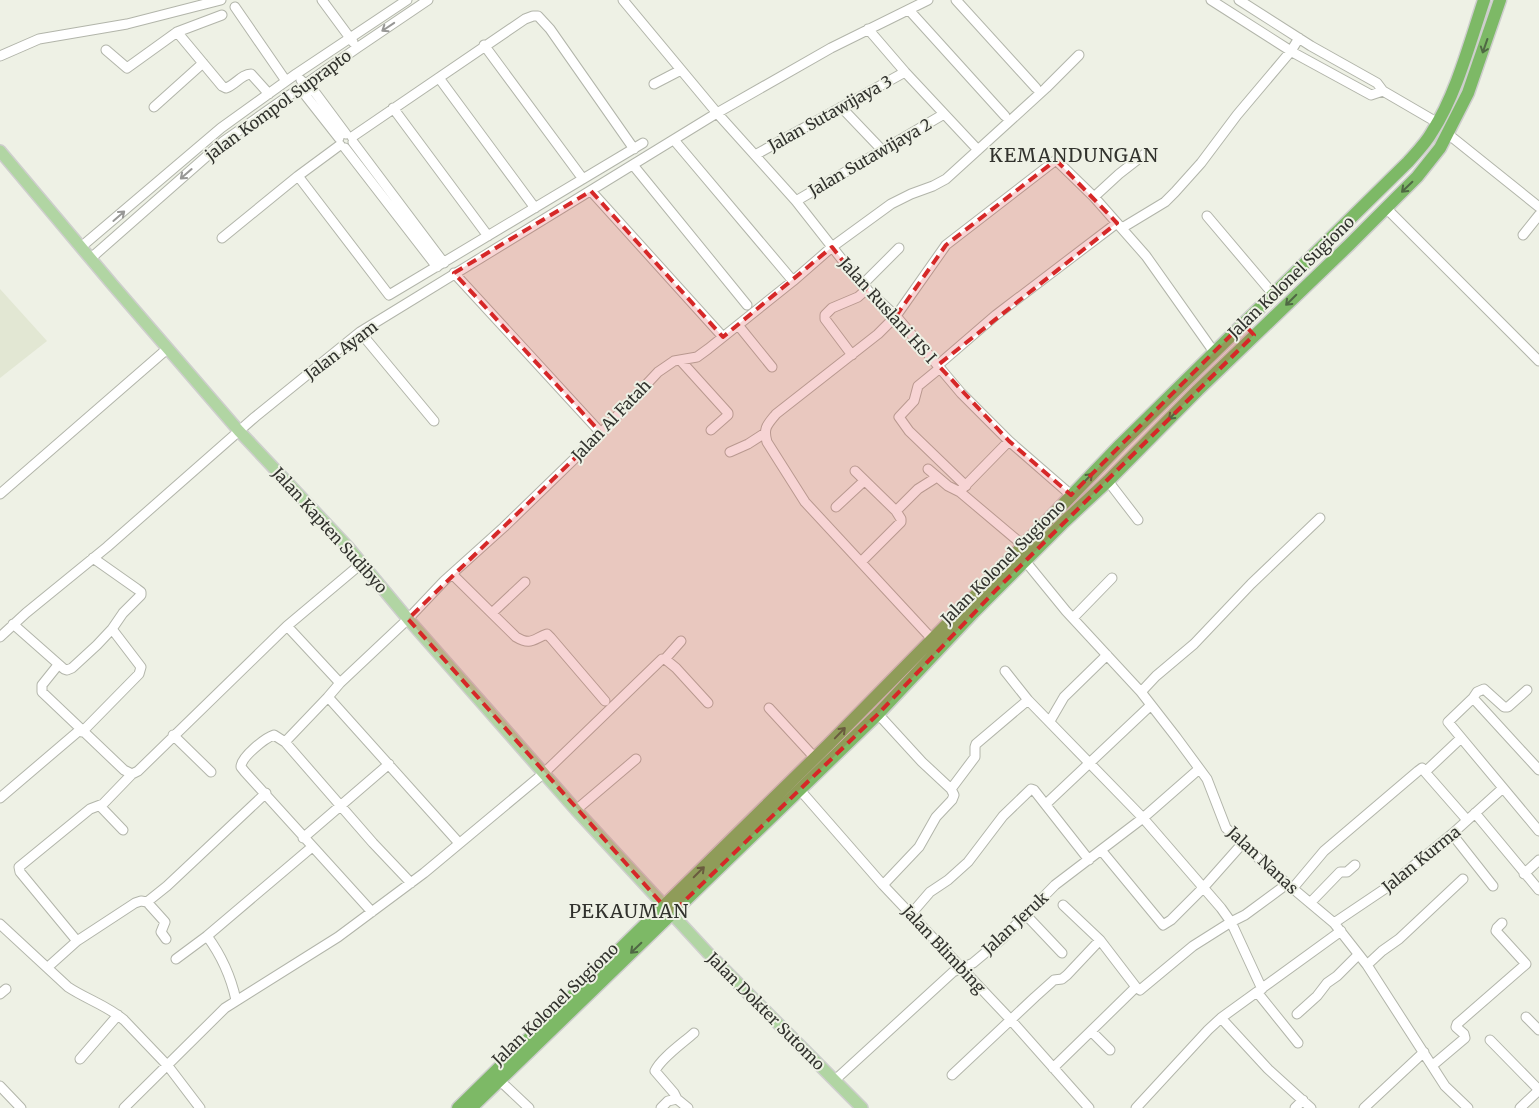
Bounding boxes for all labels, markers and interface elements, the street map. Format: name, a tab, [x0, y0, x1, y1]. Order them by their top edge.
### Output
one-way arrow	[381, 22, 395, 32]
one-way arrow	[1479, 38, 1489, 54]
street label: jalan Kompol Suprapto	[200, 45, 355, 165]
street label: Jalan Sutawijaya 3	[764, 71, 895, 156]
street label: Jalan Sutawijaya 2	[804, 114, 935, 201]
district label: KEMANDUNGAN	[989, 143, 1159, 167]
one-way arrow	[180, 169, 193, 180]
one-way arrow	[1401, 181, 1413, 193]
one-way arrow	[112, 210, 125, 222]
street label: Jalan Kolonel Sugiono	[1223, 212, 1358, 343]
street label: Jalan Ruslani HS I	[835, 252, 941, 367]
one-way arrow	[1285, 294, 1297, 306]
street label: Jalan Ayam	[300, 316, 381, 384]
street label: Jalan Al Fatah	[567, 375, 655, 466]
one-way arrow	[1168, 408, 1181, 420]
street label: Jalan Kapten Sudibyo	[268, 462, 392, 597]
one-way arrow	[1081, 474, 1093, 486]
street label: Jalan Kolonel Sugiono	[936, 496, 1069, 629]
one-way arrow	[833, 728, 845, 740]
street label: Jalan Nanas	[1223, 821, 1303, 898]
street label: Jalan Kurma	[1377, 821, 1464, 897]
one-way arrow	[693, 866, 705, 878]
street label: Jalan Jeruk	[977, 887, 1053, 959]
district label: PEKAUMAN	[569, 899, 689, 923]
street label: Jalan Blimbing	[897, 900, 990, 997]
street label: Jalan Kolonel Sugiono	[487, 939, 622, 1070]
one-way arrow	[630, 941, 642, 954]
street label: Jalan Dokter Sutomo	[702, 947, 829, 1074]

